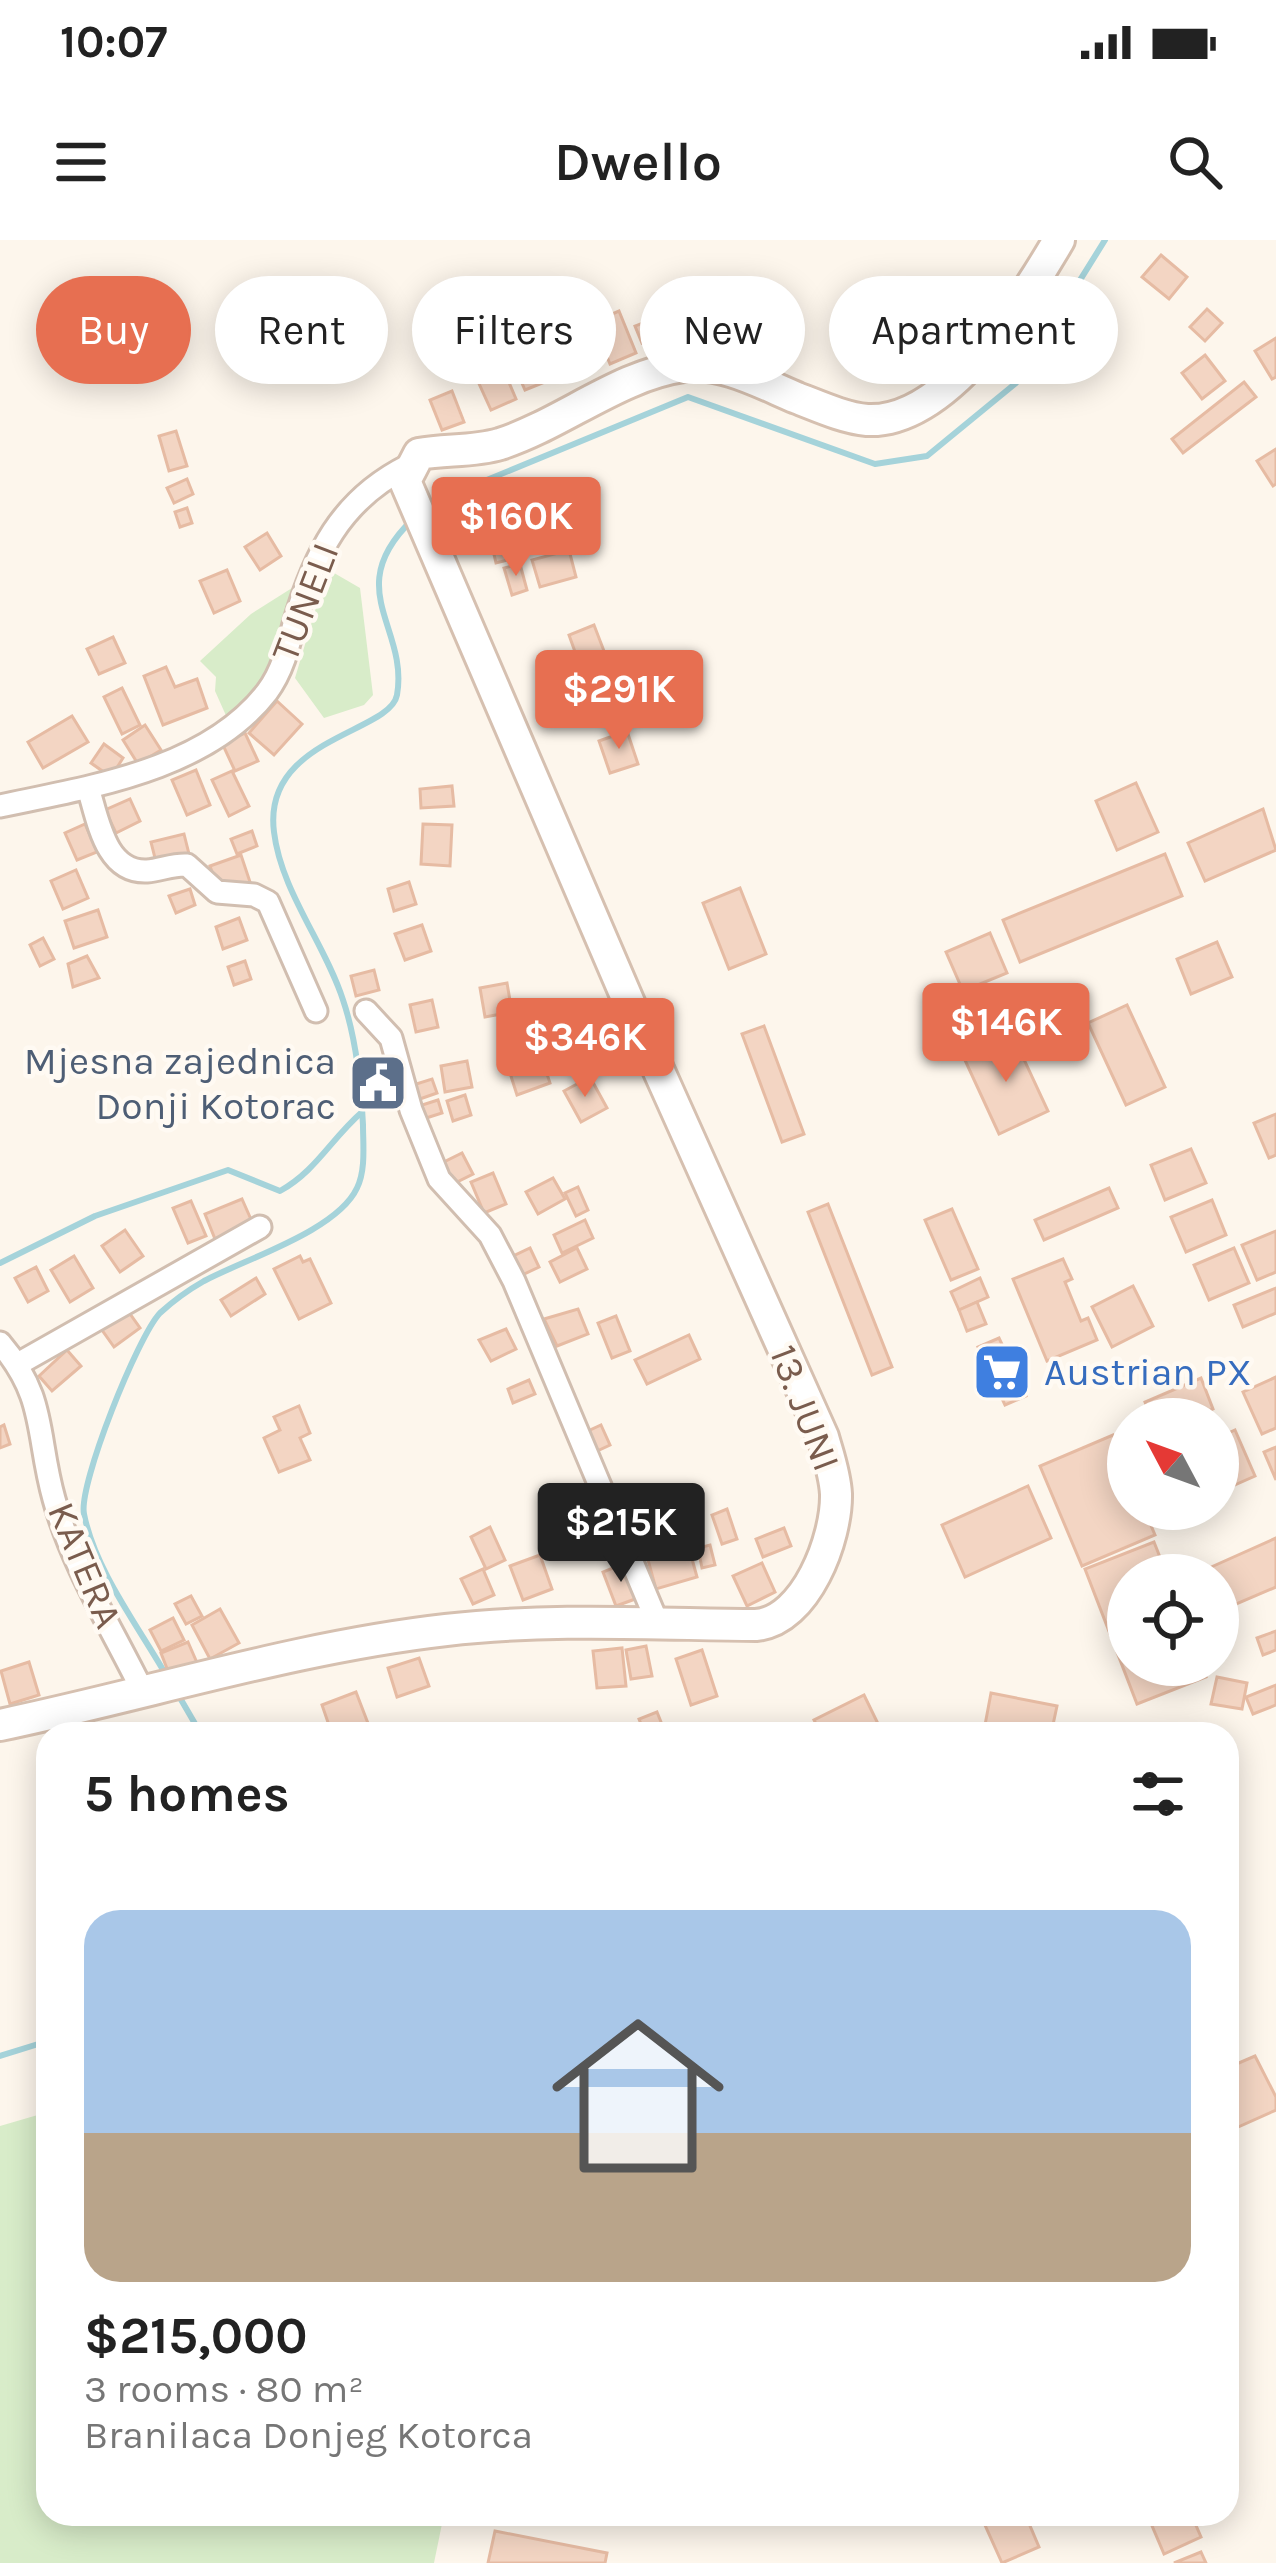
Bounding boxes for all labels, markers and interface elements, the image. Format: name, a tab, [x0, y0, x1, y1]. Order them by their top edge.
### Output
text: 10:07	[60, 16, 167, 68]
icon: menu	[48, 129, 114, 195]
icon: search	[1162, 129, 1228, 195]
text: Dwello	[554, 130, 722, 194]
chip: Buy	[36, 276, 191, 384]
chip: Rent	[215, 276, 388, 384]
chip: Filters	[412, 276, 616, 384]
chip: New	[640, 276, 805, 384]
chip: Apartment	[829, 276, 1118, 384]
pin: $160K	[432, 477, 600, 579]
text: $160K	[459, 493, 573, 539]
street label: TUNELI	[262, 536, 348, 668]
pin: $291K	[535, 650, 703, 752]
text: $291K	[562, 666, 676, 712]
pin: $146K	[922, 983, 1090, 1085]
pin: $346K	[501, 998, 669, 1100]
text: $146K	[949, 999, 1063, 1045]
text: $346K	[523, 1014, 647, 1060]
place label: Mjesna zajednica Donji Kotorac	[24, 1038, 336, 1129]
public building icon: Mjesna zajednica Donji Kotorac	[347, 1052, 409, 1114]
street label: 13. JUNI	[760, 1339, 850, 1477]
supermarket icon: Austrian PX	[971, 1341, 1033, 1403]
place label: Austrian PX	[1044, 1349, 1252, 1395]
north arrow	[1107, 1398, 1239, 1530]
map controls	[1107, 1398, 1239, 1686]
pin: $215K	[537, 1483, 705, 1585]
street label: KATERA	[38, 1495, 132, 1635]
text: $215K	[565, 1499, 677, 1545]
button: locate	[1107, 1554, 1239, 1686]
icon: filters	[1125, 1761, 1191, 1827]
text: 5 homes	[84, 1764, 290, 1824]
icon: home	[530, 1988, 746, 2204]
text: $215,000	[84, 2306, 308, 2366]
text: 3 rooms · 80 m²	[84, 2366, 364, 2412]
text: Branilaca Donjeg Kotorca	[84, 2412, 533, 2458]

